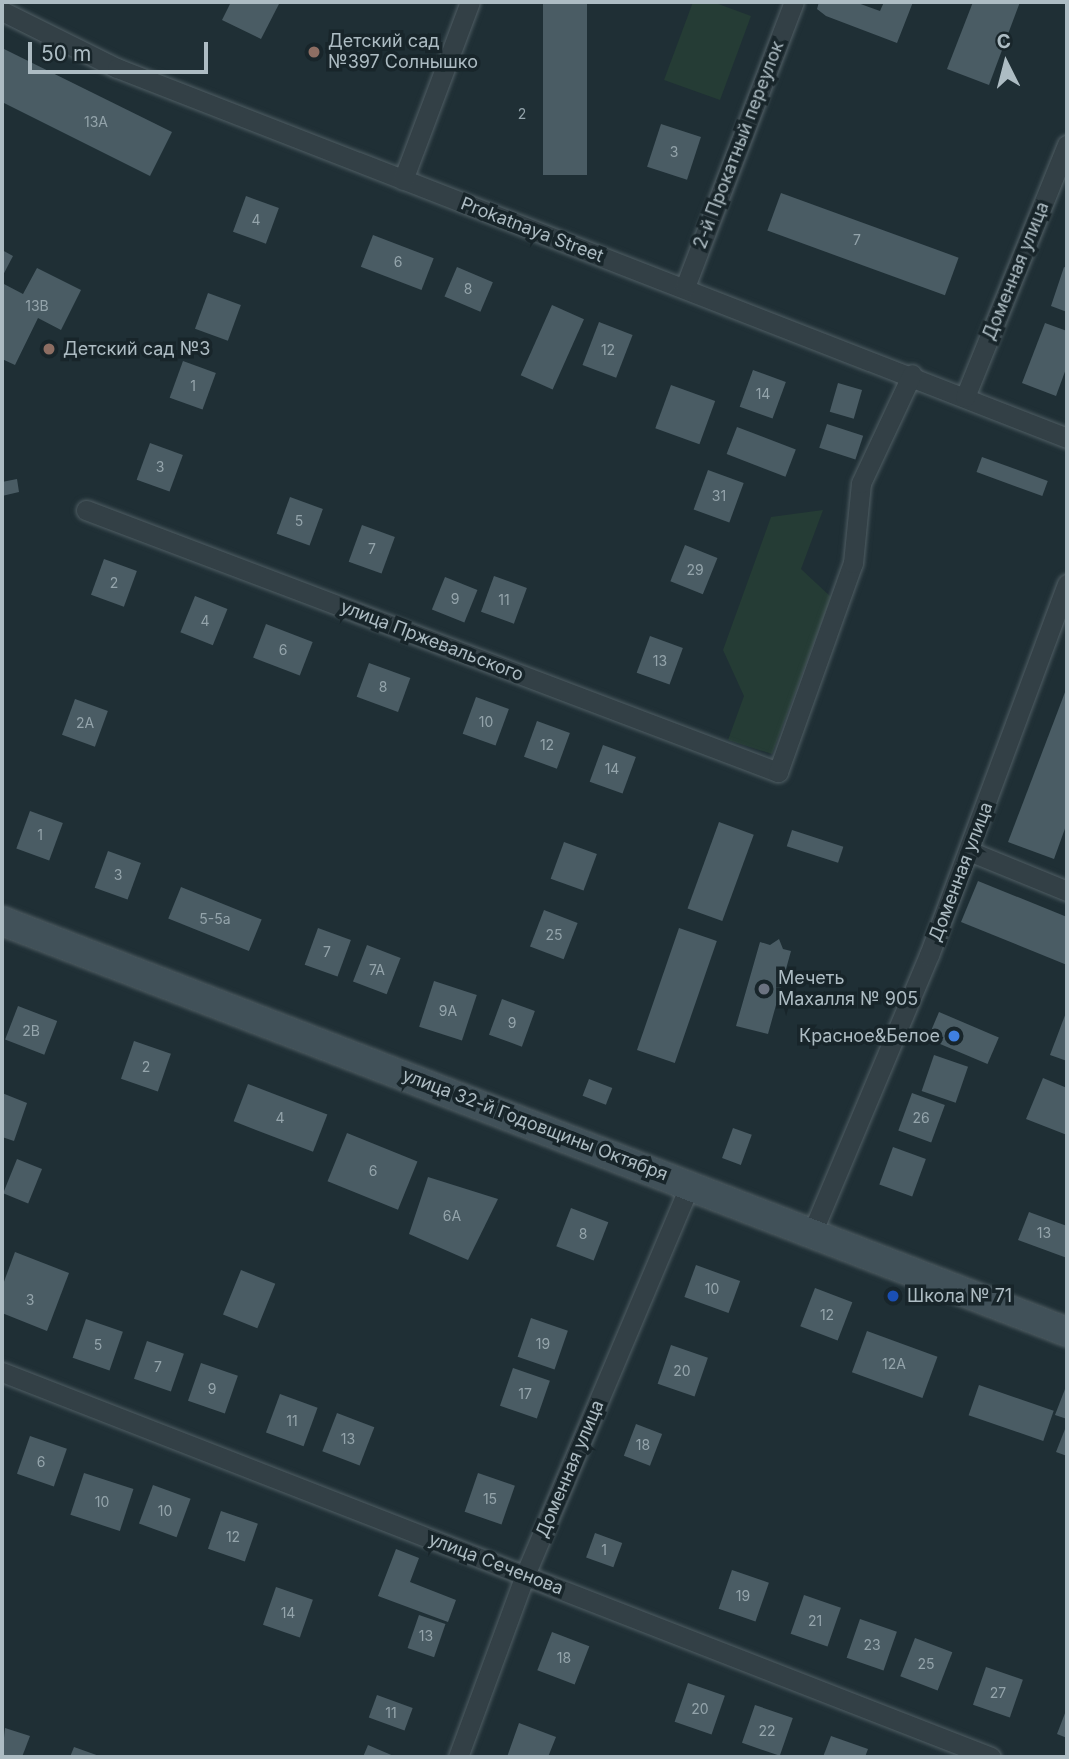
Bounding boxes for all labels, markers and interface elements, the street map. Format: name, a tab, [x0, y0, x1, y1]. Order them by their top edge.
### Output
scale bar	[32, 28, 212, 72]
north arrow	[971, 28, 1041, 98]
text: С	[996, 29, 1012, 54]
place label: Детский сад №397 Солнышко	[328, 31, 478, 74]
street label: 2-й Прокатный переулок	[689, 38, 789, 252]
text: 50 m	[41, 41, 91, 66]
marker: Детский сад №397 Солнышко	[306, 44, 322, 60]
house number: 2	[518, 106, 526, 122]
house number: 13А	[84, 114, 108, 130]
house number: 3	[670, 144, 678, 160]
street label: Prokatnaya Street	[458, 193, 606, 267]
street label: Доменная улица	[978, 199, 1054, 343]
house number: 4	[251, 212, 261, 228]
house number: 7	[853, 232, 861, 248]
house number: 6	[394, 254, 402, 270]
house number: 8	[464, 281, 472, 297]
house number: 13В	[25, 298, 49, 314]
place label: Детский сад №3	[63, 338, 210, 360]
marker: Детский сад №3	[41, 341, 57, 357]
house number: 12	[601, 342, 615, 358]
house number: 1	[190, 378, 196, 394]
house number: 14	[756, 386, 770, 402]
house number: 3	[156, 459, 164, 475]
house number: 31	[712, 488, 726, 504]
house number: 5	[295, 513, 303, 529]
house number: 7	[368, 541, 376, 557]
house number: 29	[686, 562, 704, 578]
house number: 2	[110, 575, 118, 591]
house number: 9	[451, 591, 459, 607]
house number: 11	[498, 592, 510, 608]
street label: улица Пржевальского	[337, 596, 527, 686]
house number: 4	[200, 613, 210, 629]
house number: 6	[279, 642, 287, 658]
house number: 13	[653, 653, 667, 669]
house number: 8	[379, 679, 387, 695]
house number: 10	[479, 714, 493, 730]
house number: 2А	[76, 715, 94, 731]
house number: 12	[540, 737, 554, 753]
house number: 14	[605, 761, 619, 777]
street label: Доменная улица	[924, 799, 998, 945]
house number: 1	[37, 827, 43, 843]
house number: 3	[114, 867, 122, 883]
house number: 5-5а	[199, 911, 231, 927]
house number: 25	[545, 927, 563, 943]
house number: 7	[323, 944, 331, 960]
house number: 7А	[369, 962, 385, 978]
place label: Мечеть Махалля № 905	[778, 968, 918, 1010]
marker: Мечеть Махалля № 905	[756, 981, 772, 997]
house number: 9А	[439, 1003, 457, 1019]
house number: 9	[508, 1015, 516, 1031]
house number: 2В	[22, 1023, 40, 1039]
place label: Красное&Белое	[799, 1025, 940, 1047]
marker: Красное&Белое	[946, 1028, 962, 1044]
house number: 2	[142, 1059, 150, 1075]
street label: улица 32-й Годовщины Октября	[399, 1064, 671, 1186]
house number: 4	[275, 1110, 285, 1126]
house number: 26	[912, 1110, 930, 1126]
house number: 6	[369, 1163, 377, 1179]
house number: 6А	[443, 1208, 461, 1224]
house number: 13	[1037, 1225, 1051, 1241]
house number: 8	[579, 1226, 587, 1242]
house number: 10	[705, 1281, 719, 1297]
place label: Школа № 71	[907, 1285, 1012, 1307]
marker: Школа № 71	[885, 1288, 901, 1304]
house number: 3	[26, 1292, 34, 1308]
house number: 12	[820, 1307, 834, 1323]
house number: 19	[536, 1336, 550, 1352]
house number: 5	[94, 1337, 102, 1353]
house number: 12А	[882, 1356, 906, 1372]
house number: 7	[154, 1359, 162, 1375]
house number: 20	[673, 1363, 691, 1379]
house number: 9	[208, 1381, 216, 1397]
house number: 17	[518, 1386, 532, 1402]
street label: Доменная улица	[531, 1397, 609, 1541]
house number: 11	[286, 1413, 298, 1429]
house number: 13	[341, 1431, 355, 1447]
house number: 18	[636, 1437, 650, 1453]
house number: 6	[37, 1454, 45, 1470]
house number: 15	[483, 1491, 497, 1507]
house number: 10	[95, 1494, 109, 1510]
house number: 10	[158, 1503, 172, 1519]
street label: улица Сеченова	[426, 1528, 566, 1600]
house number: 12	[226, 1529, 240, 1545]
house number: 1	[601, 1542, 607, 1558]
house number: 19	[736, 1588, 750, 1604]
house number: 14	[281, 1605, 295, 1621]
house number: 21	[808, 1613, 822, 1629]
house number: 13	[419, 1628, 433, 1644]
house number: 23	[863, 1637, 881, 1653]
house number: 18	[557, 1650, 571, 1666]
house number: 25	[917, 1656, 935, 1672]
house number: 27	[990, 1685, 1006, 1701]
house number: 20	[691, 1701, 709, 1717]
house number: 11	[385, 1705, 397, 1721]
house number: 22	[758, 1723, 776, 1739]

